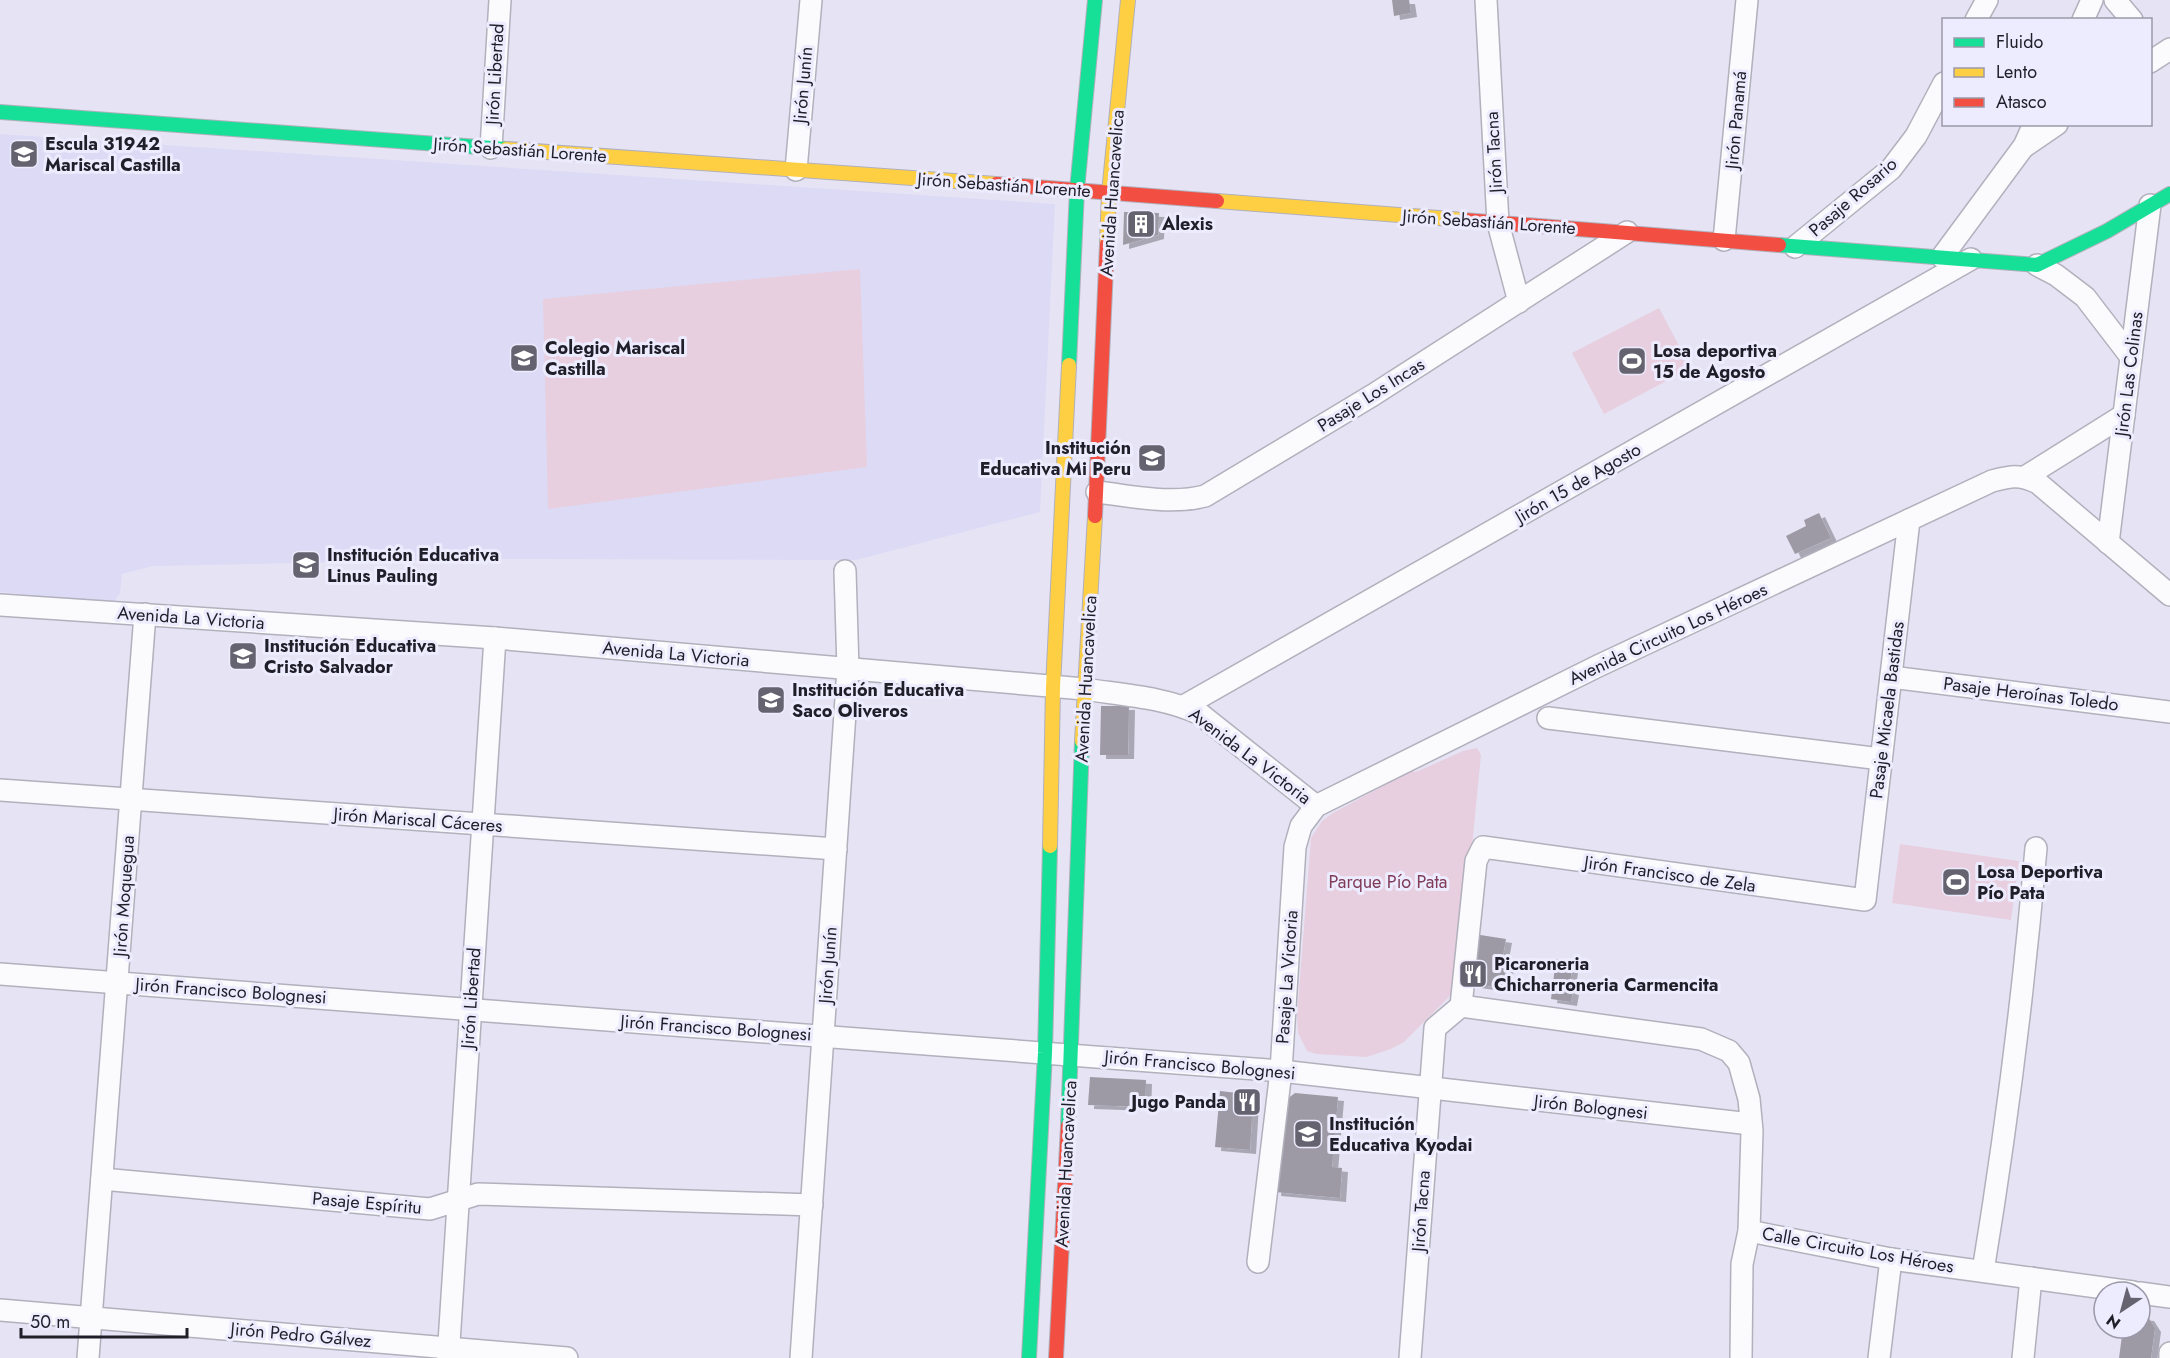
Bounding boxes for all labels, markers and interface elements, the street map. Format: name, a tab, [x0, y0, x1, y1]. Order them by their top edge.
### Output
legend	[1942, 18, 2152, 126]
street label: Jirón Libertad	[479, 23, 511, 127]
text: Fluido	[1996, 29, 2044, 55]
street label: Jirón Junín	[787, 46, 819, 126]
text: Lento	[1996, 59, 2037, 85]
street label: Jirón Panamá	[1719, 70, 1753, 172]
text: Atasco	[1996, 89, 2047, 115]
street label: Avenida Huancavelica	[1093, 109, 1131, 277]
street label: Jirón Tacna	[1479, 111, 1509, 195]
place label: Escula 31942 Mariscal Castilla	[45, 131, 181, 178]
street label: Jirón Sebastián Lorente	[431, 131, 608, 169]
school or university icon: Escula 31942 Mariscal Castilla	[8, 138, 40, 170]
street label: Pasaje Rosario	[1803, 151, 1903, 243]
street label: Jirón Sebastián Lorente	[915, 166, 1092, 204]
street label: Jirón Sebastián Lorente	[1400, 203, 1577, 241]
building icon: Alexis	[1125, 208, 1157, 240]
place label: Alexis	[1161, 211, 1213, 237]
street label: Jirón Las Colinas	[2108, 310, 2150, 440]
place label: Colegio Mariscal Castilla	[545, 335, 685, 382]
place label: Losa deportiva 15 de Agosto	[1653, 338, 1777, 385]
school or university icon: Colegio Mariscal Castilla	[508, 342, 540, 374]
sports icon: Losa deportiva 15 de Agosto	[1616, 345, 1648, 377]
street label: Pasaje Los Incas	[1312, 352, 1430, 438]
place label: Institución Educativa Mi Peru	[980, 435, 1131, 482]
street label: Jirón 15 de Agosto	[1508, 436, 1646, 531]
school or university icon: Institución Educativa Mi Peru	[1136, 442, 1168, 474]
place label: Institución Educativa Linus Pauling	[327, 542, 499, 589]
school or university icon: Institución Educativa Linus Pauling	[290, 549, 322, 581]
street label: Avenida Circuito Los Héroes	[1564, 576, 1772, 692]
street label: Avenida Huancavelica	[1069, 595, 1103, 763]
street label: Avenida La Victoria	[117, 600, 265, 636]
street label: Pasaje Micaela Bastidas	[1863, 620, 1911, 800]
place label: Institución Educativa Cristo Salvador	[264, 633, 436, 680]
street label: Avenida La Victoria	[601, 635, 751, 673]
school or university icon: Institución Educativa Cristo Salvador	[227, 640, 259, 672]
street label: Pasaje Heroínas Toledo	[1942, 670, 2120, 718]
place label: Institución Educativa Saco Oliveros	[792, 677, 964, 724]
school or university icon: Institución Educativa Saco Oliveros	[755, 684, 787, 716]
street label: Avenida La Victoria	[1183, 701, 1317, 811]
street label: Jirón Mariscal Cáceres	[331, 801, 503, 839]
street label: Jirón Moquegua	[107, 835, 141, 959]
street label: Jirón Francisco de Zela	[1580, 849, 1758, 899]
place label: Losa Deportiva Pío Pata	[1977, 859, 2103, 906]
sports icon: Losa Deportiva Pío Pata	[1940, 866, 1972, 898]
park label: Parque Pío Pata	[1329, 869, 1448, 895]
street label: Pasaje La Victoria	[1269, 909, 1305, 1045]
street label: Jirón Junín	[812, 926, 844, 1006]
street label: Jirón Libertad	[454, 947, 488, 1051]
place label: Picaroneria Chicharroneria Carmencita	[1494, 951, 1718, 998]
restaurant icon: Picaroneria Chicharroneria Carmencita	[1457, 958, 1489, 990]
street label: Jirón Francisco Bolognesi	[133, 971, 327, 1011]
street label: Jirón Francisco Bolognesi	[618, 1008, 812, 1048]
street label: Jirón Francisco Bolognesi	[1101, 1044, 1297, 1086]
street label: Avenida Huancavelica	[1049, 1080, 1083, 1248]
restaurant icon: Jugo Panda	[1231, 1086, 1263, 1118]
street label: Jirón Bolognesi	[1531, 1088, 1649, 1126]
place label: Jugo Panda	[1128, 1089, 1226, 1115]
place label: Institución Educativa Kyodai	[1329, 1111, 1472, 1158]
school or university icon: Institución Educativa Kyodai	[1292, 1118, 1324, 1150]
street label: Jirón Tacna	[1405, 1169, 1437, 1255]
street label: Pasaje Espíritu	[311, 1185, 423, 1221]
street label: Calle Circuito Los Héroes	[1760, 1220, 1956, 1280]
north arrow	[2092, 1280, 2152, 1340]
scale bar	[21, 1301, 188, 1339]
text: 50 m	[30, 1309, 70, 1335]
text: N	[2102, 1309, 2125, 1335]
street label: Jirón Pedro Gálvez	[227, 1316, 373, 1354]

